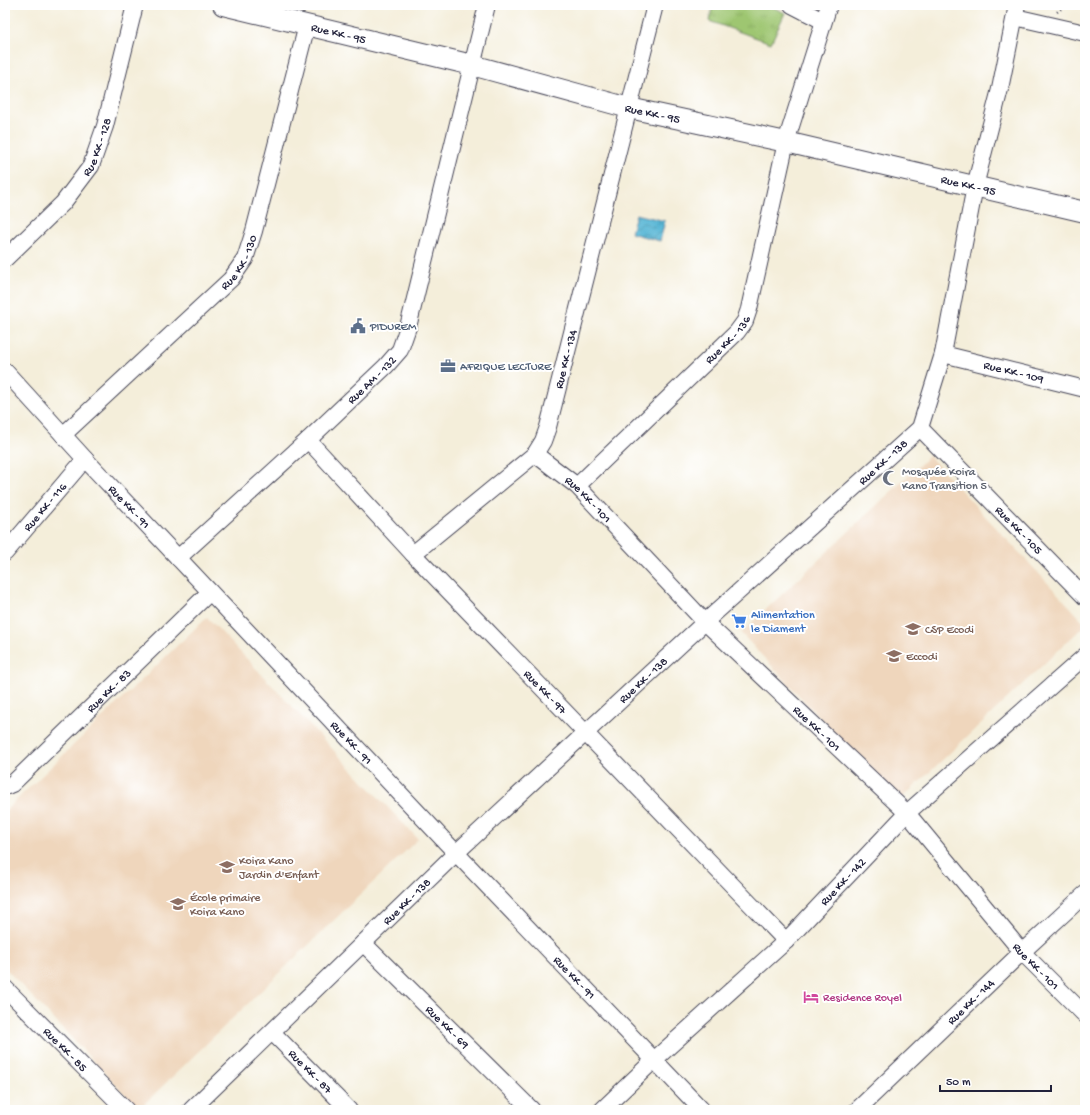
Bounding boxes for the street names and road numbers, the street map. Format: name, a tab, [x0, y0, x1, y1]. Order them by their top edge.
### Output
street label: Rue KK - 95	[309, 21, 367, 48]
street label: Rue KK - 95	[623, 102, 681, 128]
street label: Rue KK - 128	[81, 117, 116, 180]
street label: Rue KK - 95	[939, 173, 997, 200]
street label: Rue KK - 130	[219, 233, 261, 294]
street label: Rue KK - 136	[703, 314, 755, 368]
street label: Rue KK - 134	[553, 328, 581, 391]
street label: Rue AM - 132	[345, 354, 400, 408]
street label: Rue KK - 109	[982, 359, 1045, 388]
street label: Rue KK - 138	[856, 437, 912, 489]
street label: Rue KK - 101	[561, 474, 613, 527]
street label: Rue KK - 116	[21, 480, 71, 535]
street label: Rue KK - 91	[104, 483, 152, 533]
street label: Rue KK - 105	[991, 504, 1044, 558]
street label: Rue KK - 138	[617, 655, 672, 707]
street label: Rue KK - 83	[85, 667, 135, 717]
street label: Rue KK - 97	[520, 668, 569, 718]
street label: Rue KK - 101	[789, 704, 843, 755]
street label: Rue KK - 91	[326, 719, 374, 768]
street label: Rue KK - 142	[818, 856, 870, 909]
street label: Rue KK - 138	[381, 876, 435, 929]
street label: Rue KK - 101	[1009, 941, 1061, 994]
street label: Rue KK - 91	[549, 954, 597, 1003]
street label: Rue KK - 144	[945, 977, 998, 1029]
street label: Rue KK - 69	[421, 1003, 471, 1053]
street label: Rue KK - 85	[39, 1025, 89, 1075]
street label: Rue KK - 87	[284, 1048, 335, 1098]

